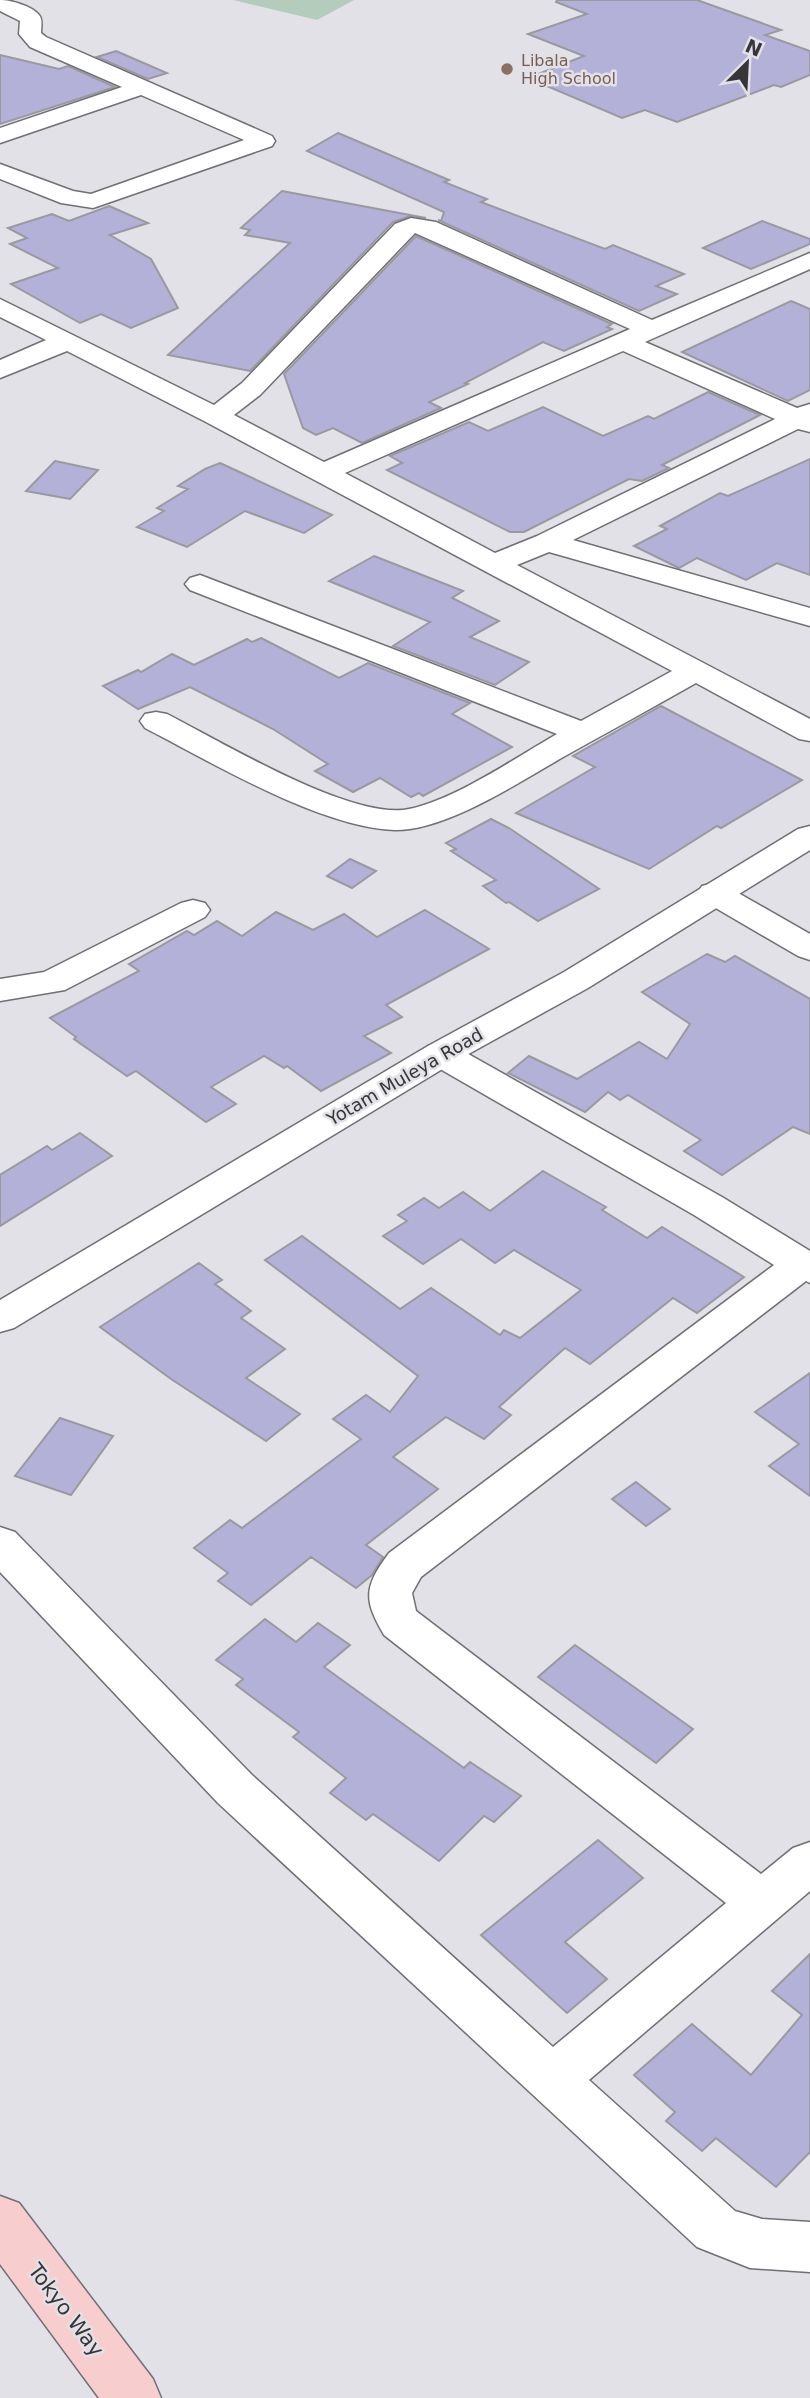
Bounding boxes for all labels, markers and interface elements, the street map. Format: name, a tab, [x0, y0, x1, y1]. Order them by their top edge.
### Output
north arrow	[712, 28, 782, 98]
text: N	[742, 34, 766, 61]
place label: Libala High School	[521, 51, 616, 88]
marker: Libala High School	[499, 61, 515, 77]
street label: Yotam Muleya Road	[322, 1023, 486, 1130]
street label: Tokyo Way	[23, 2258, 109, 2361]

